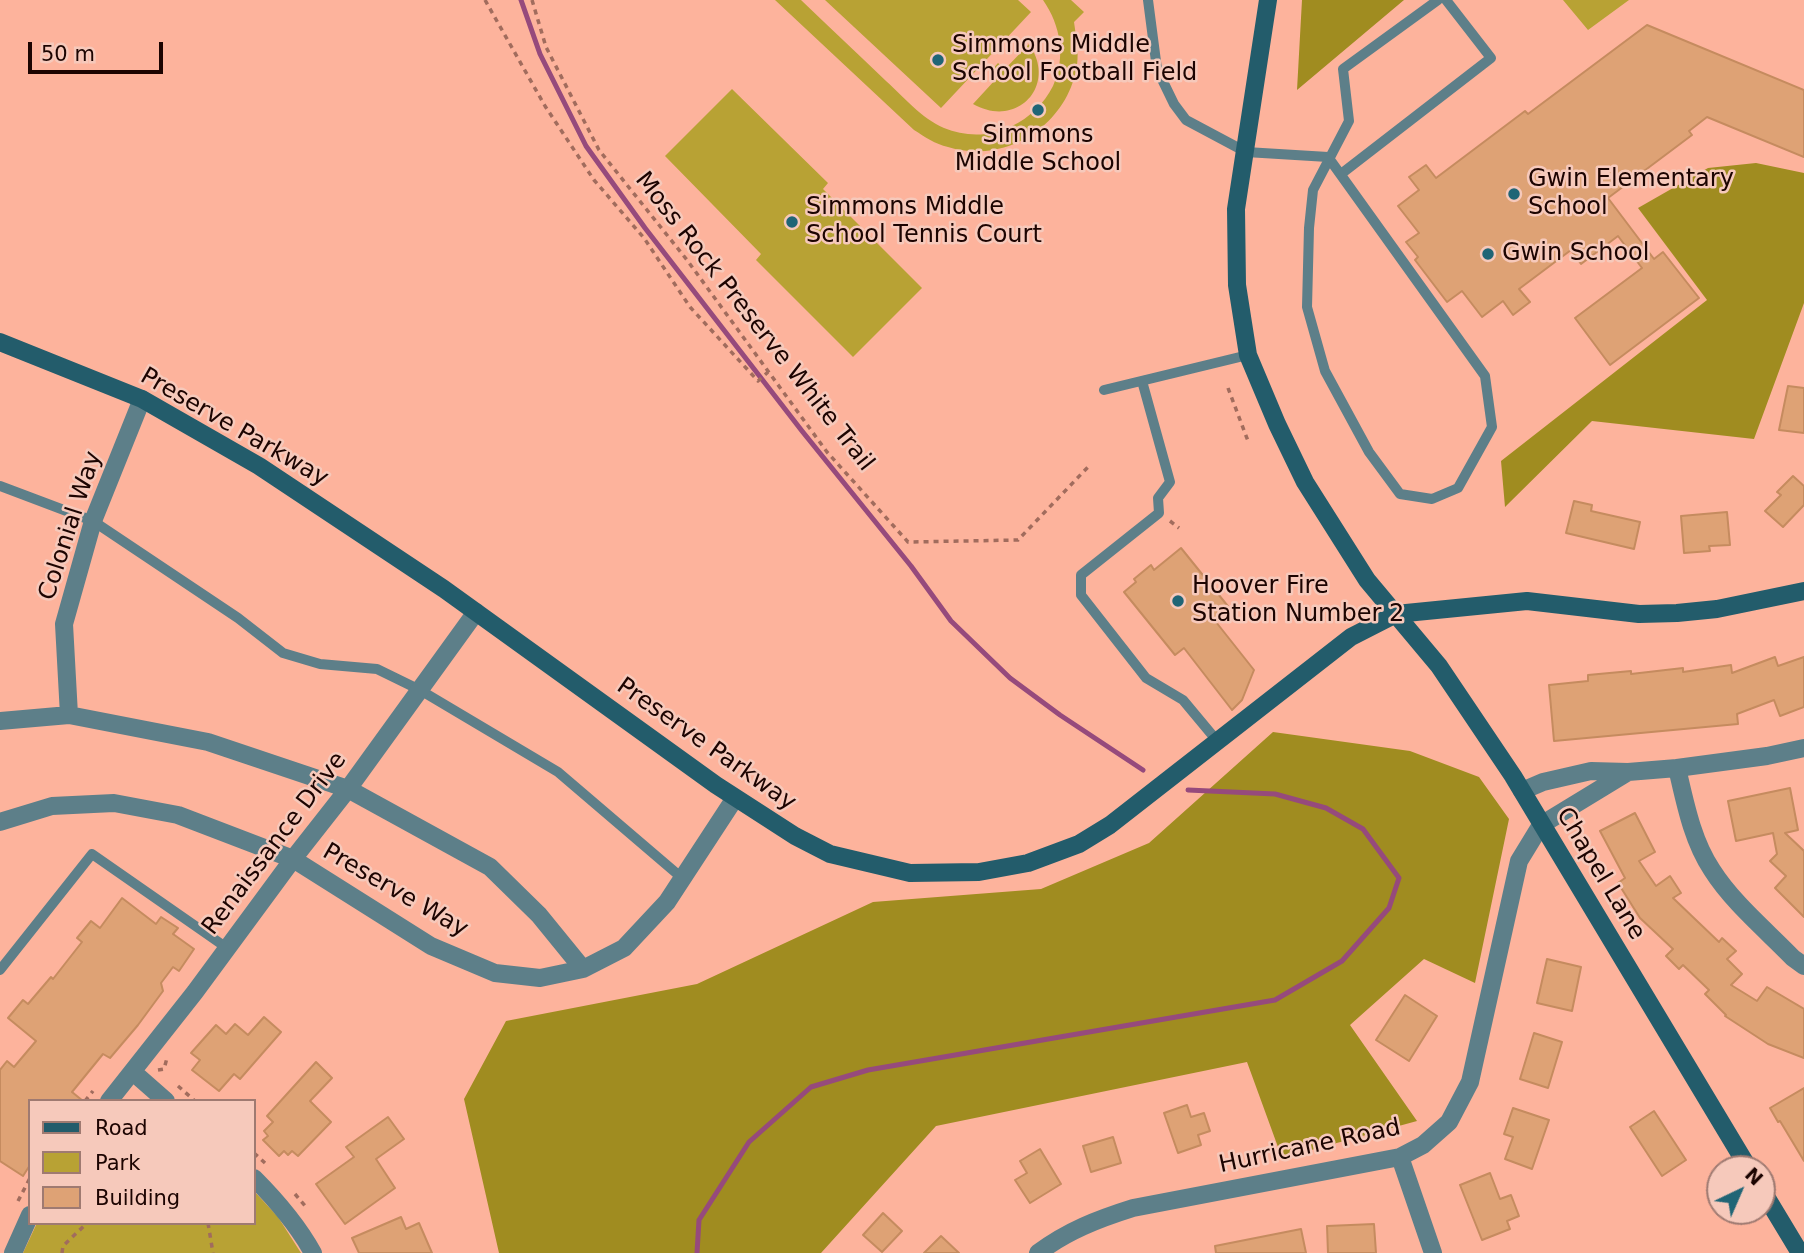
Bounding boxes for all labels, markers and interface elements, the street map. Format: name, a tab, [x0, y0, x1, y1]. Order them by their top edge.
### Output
scale bar	[32, 28, 166, 72]
place label: Simmons Middle School Football Field	[952, 32, 1197, 88]
text: 50 m	[41, 42, 95, 66]
marker: Simmons Middle School Football Field	[930, 52, 946, 68]
marker: Simmons Middle School	[1030, 102, 1046, 118]
place label: Simmons Middle School	[955, 122, 1121, 178]
place label: Gwin Elementary School	[1528, 166, 1734, 222]
street label: Moss Rock Preserve White Trail	[628, 167, 880, 477]
marker: Gwin Elementary School	[1506, 186, 1522, 202]
place label: Simmons Middle School Tennis Court	[806, 194, 1042, 250]
marker: Simmons Middle School Tennis Court	[784, 214, 800, 230]
place label: Gwin School	[1502, 240, 1649, 268]
marker: Gwin School	[1480, 246, 1496, 262]
street label: Preserve Parkway	[135, 362, 333, 494]
street label: Colonial Way	[33, 448, 109, 604]
place label: Hoover Fire Station Number 2	[1192, 573, 1404, 629]
marker: Hoover Fire Station Number 2	[1170, 593, 1186, 609]
street label: Preserve Parkway	[611, 672, 801, 818]
street label: Renaissance Drive	[197, 747, 353, 941]
street label: Chapel Lane	[1549, 803, 1651, 945]
street label: Preserve Way	[317, 838, 473, 944]
legend	[28, 1099, 256, 1225]
street label: Hurricane Road	[1217, 1114, 1403, 1180]
text: Road	[95, 1116, 148, 1140]
text: Park	[95, 1151, 140, 1175]
north arrow	[1706, 1155, 1776, 1225]
text: N	[1741, 1163, 1768, 1190]
text: Building	[95, 1186, 180, 1210]

